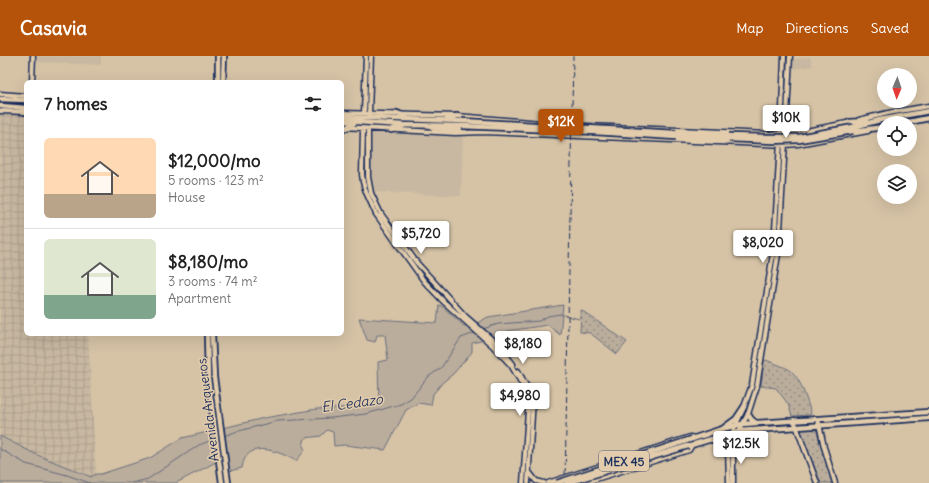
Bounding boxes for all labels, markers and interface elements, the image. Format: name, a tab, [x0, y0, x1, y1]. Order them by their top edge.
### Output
text: Casavia	[20, 16, 87, 40]
text: Map	[736, 19, 763, 37]
text: Directions	[785, 19, 849, 37]
text: Saved	[871, 19, 909, 37]
north arrow	[877, 68, 917, 108]
map controls	[877, 68, 917, 204]
text: 7 homes	[44, 93, 108, 115]
icon: filters	[302, 93, 324, 115]
pin: $10K	[762, 105, 810, 139]
pin: $12K	[537, 109, 585, 143]
text: $10K	[772, 109, 800, 126]
text: $12K	[547, 113, 575, 130]
button: locate	[877, 116, 917, 156]
text: $12,000/mo	[168, 150, 261, 172]
icon: home	[76, 154, 124, 202]
button: layers	[877, 164, 917, 204]
text: 5 rooms · 123 m²	[168, 172, 264, 189]
text: House	[168, 189, 205, 206]
pin: $5,720	[388, 221, 454, 255]
text: $5,720	[401, 225, 441, 242]
pin: $8,020	[730, 230, 796, 264]
text: $8,020	[742, 234, 784, 251]
text: $8,180/mo	[168, 251, 248, 273]
icon: home	[76, 255, 124, 303]
text: 3 rooms · 74 m²	[168, 273, 258, 290]
text: Apartment	[168, 290, 231, 307]
pin: $8,180	[490, 331, 556, 365]
text: $8,180	[504, 335, 542, 352]
street label: Avenida Arqueros	[193, 357, 223, 463]
pin: $4,980	[487, 383, 553, 417]
text: $4,980	[500, 387, 540, 404]
water label: El Cedazo	[320, 390, 385, 416]
pin: $12.5K	[708, 431, 774, 465]
text: $12.5K	[722, 435, 760, 452]
road number: MEX 45	[599, 451, 649, 471]

